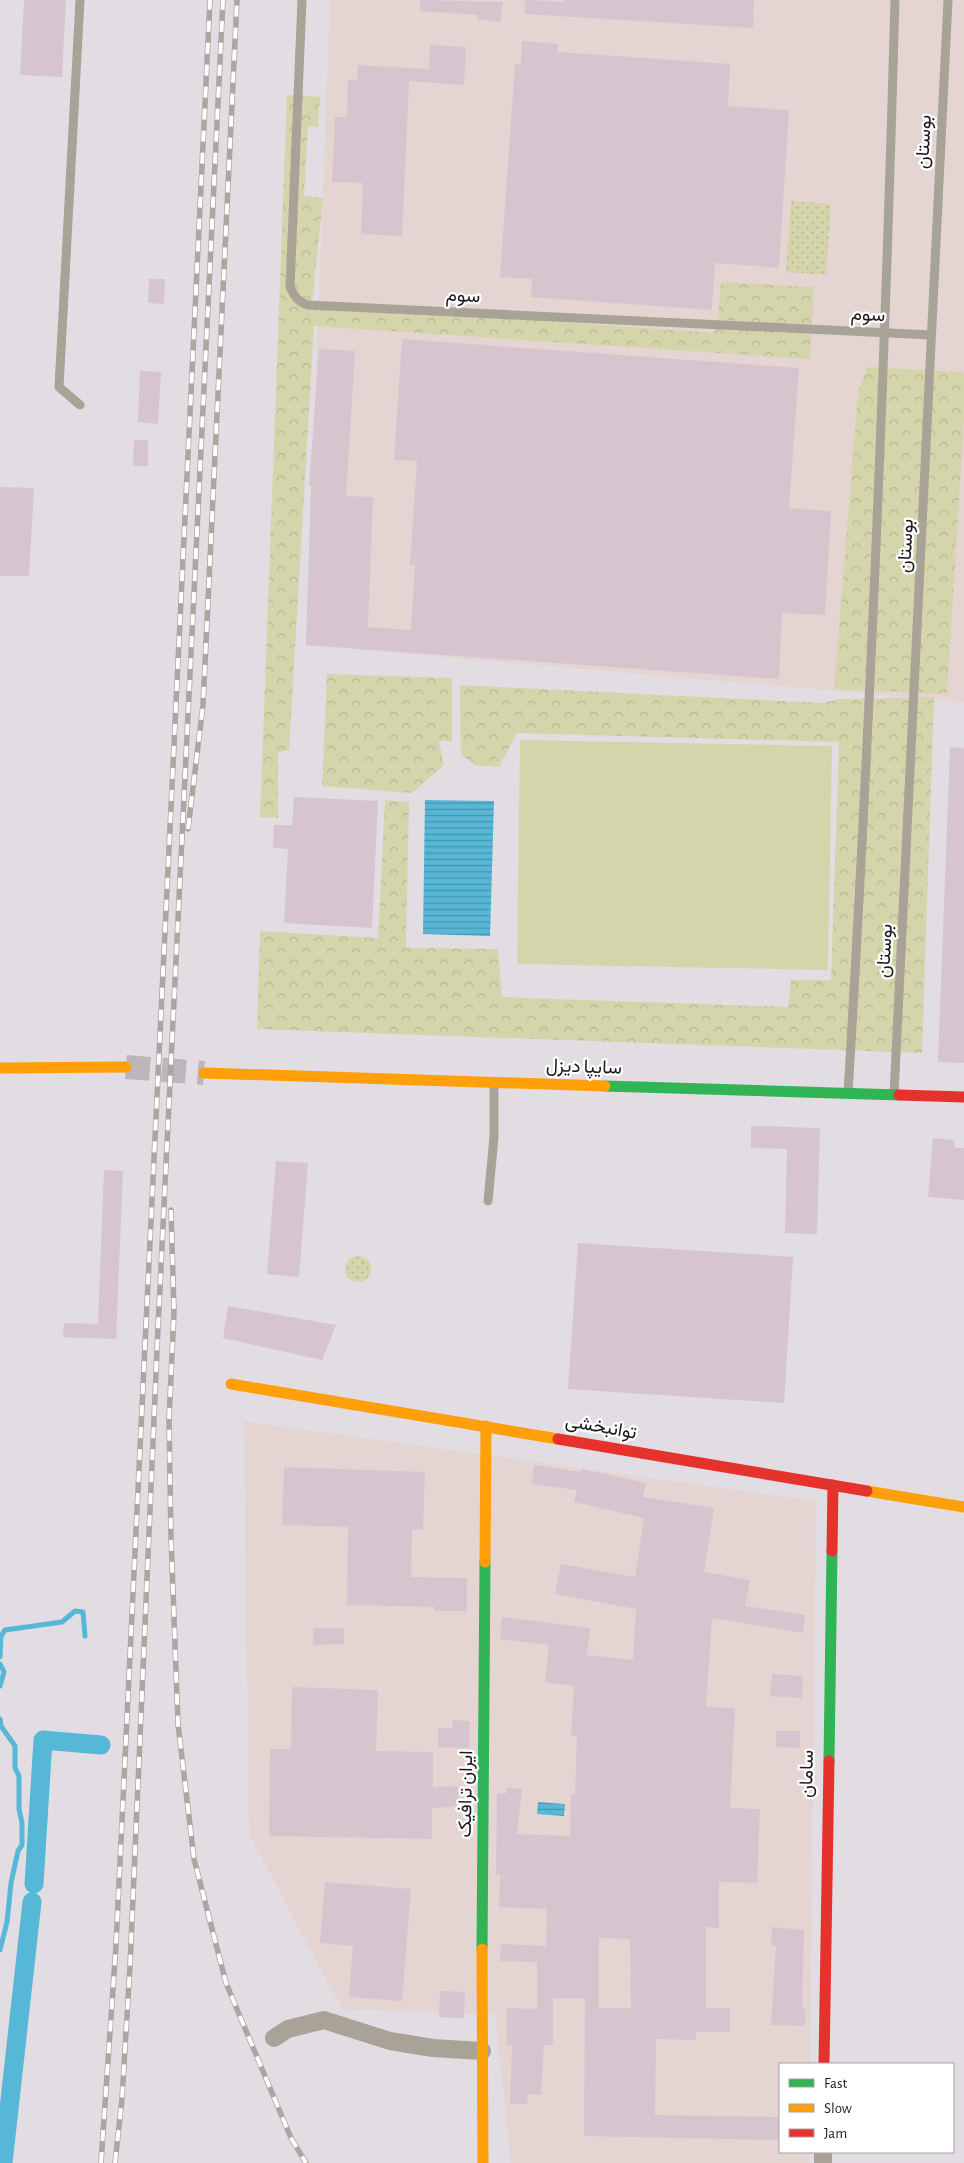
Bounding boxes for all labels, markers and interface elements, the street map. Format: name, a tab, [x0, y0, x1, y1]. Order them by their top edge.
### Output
street label: بوستان	[913, 114, 936, 170]
street label: سوم	[445, 286, 481, 308]
street label: سوم	[850, 305, 886, 327]
street label: بوستان	[895, 518, 918, 574]
street label: بوستان	[874, 923, 897, 979]
street label: سایپا دیزل	[546, 1056, 622, 1081]
street label: توانبخشی	[564, 1411, 638, 1444]
street label: ایران ترافیک	[456, 1750, 477, 1838]
street label: سامان	[797, 1750, 817, 1798]
legend	[779, 2063, 954, 2153]
text: Fast	[824, 2076, 848, 2091]
text: Slow	[824, 2101, 852, 2116]
text: Jam	[824, 2126, 847, 2141]

